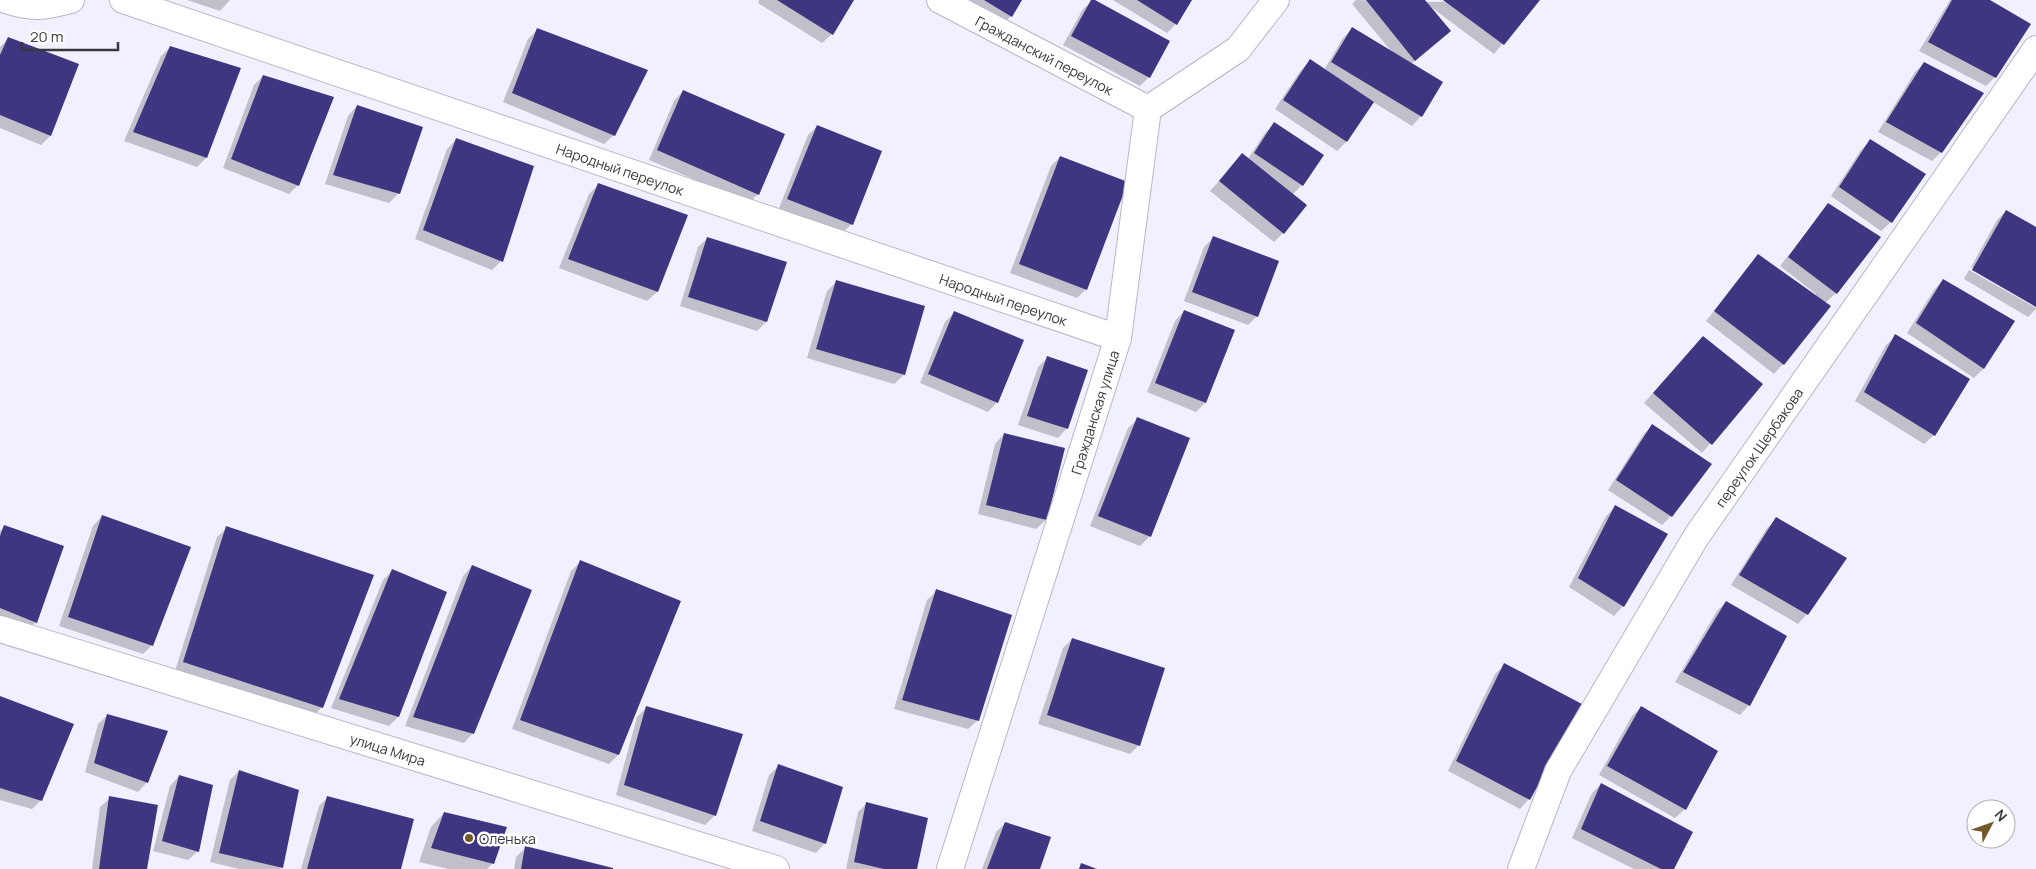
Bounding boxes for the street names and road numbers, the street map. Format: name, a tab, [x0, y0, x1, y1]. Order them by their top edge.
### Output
street label: Гражданский переулок	[972, 11, 1118, 99]
street label: Народный переулок	[554, 138, 687, 200]
street label: Народный переулок	[937, 269, 1071, 330]
street label: Гражданская улица	[1066, 348, 1123, 477]
street label: переулок Щербакова	[1710, 384, 1807, 511]
street label: улица Мира	[348, 728, 428, 770]

